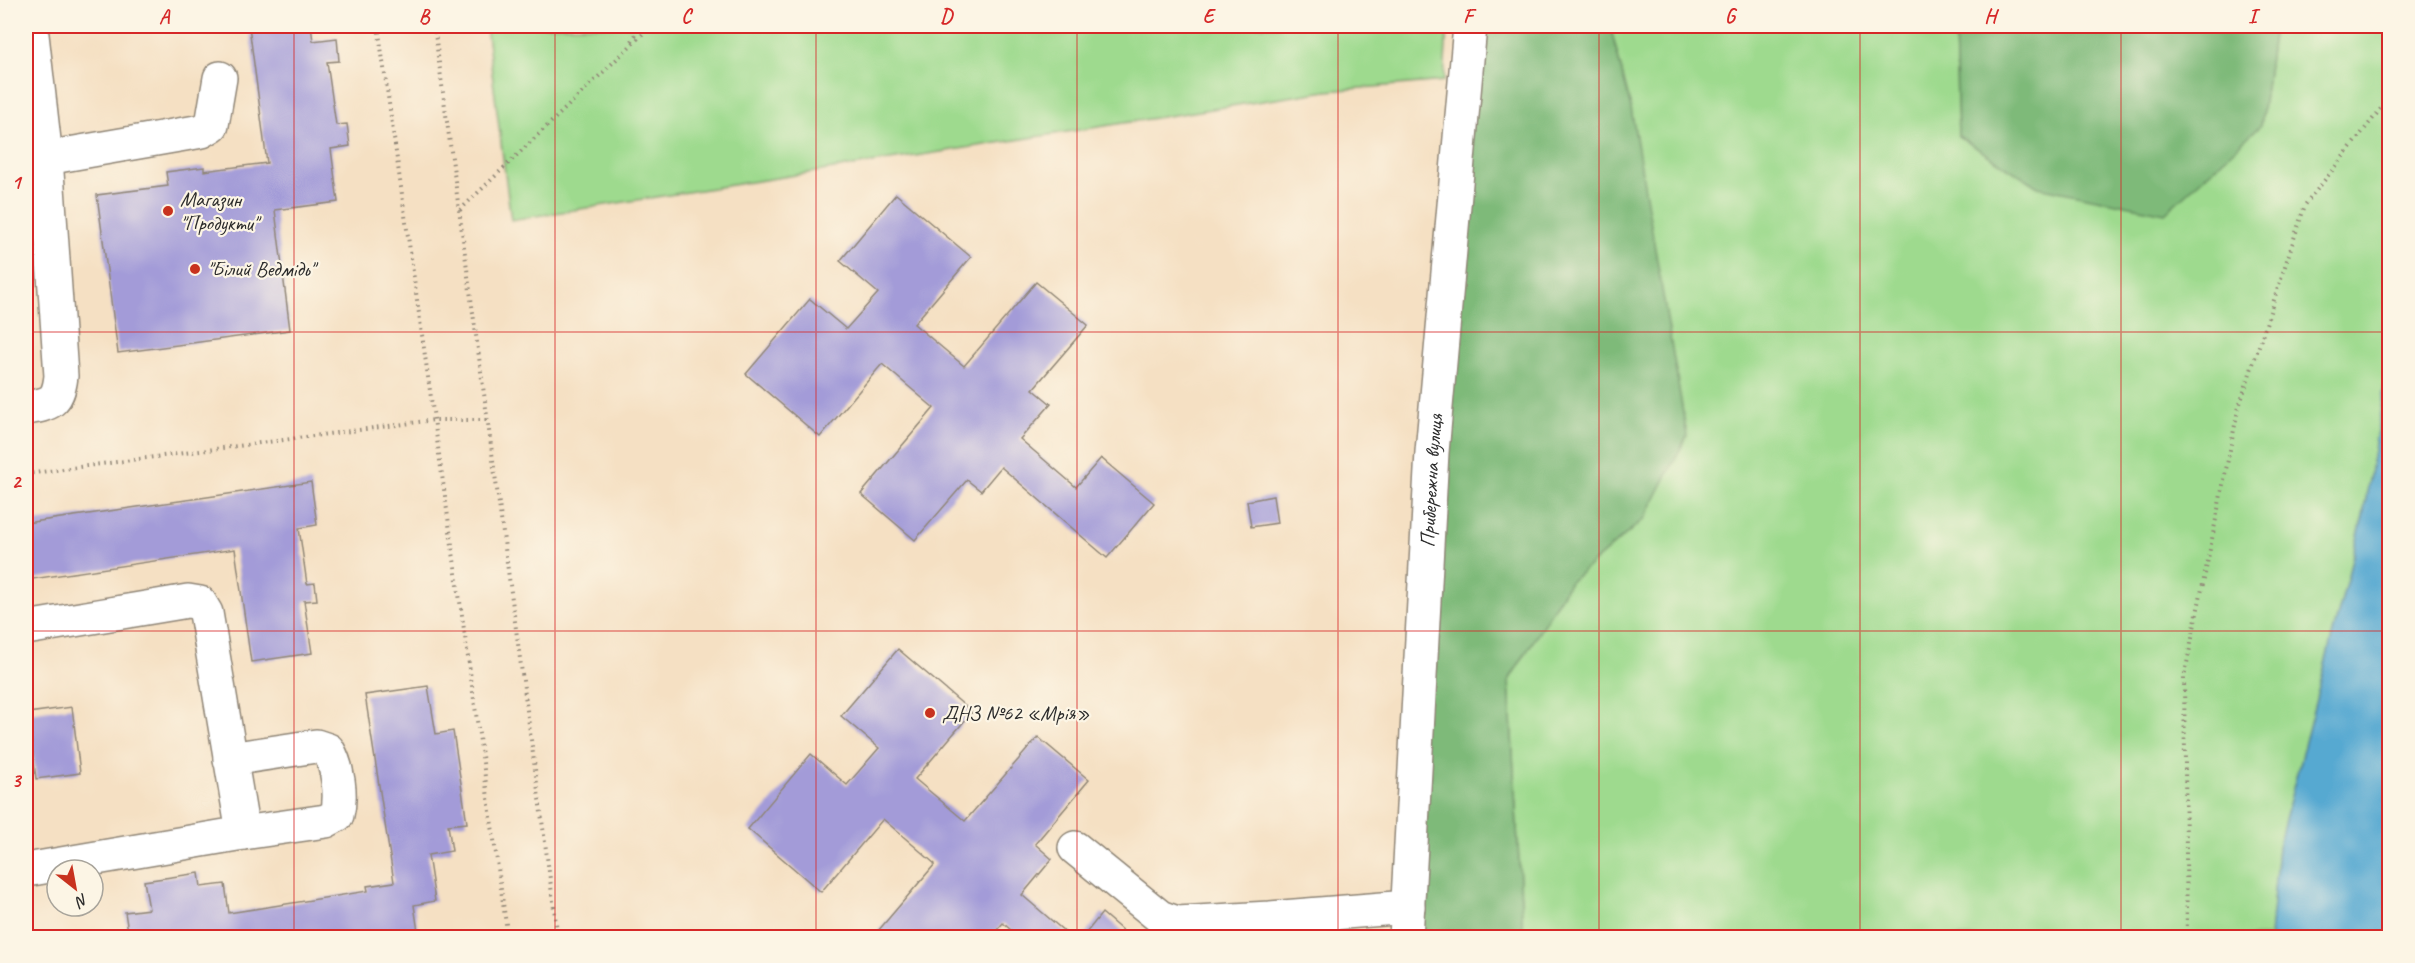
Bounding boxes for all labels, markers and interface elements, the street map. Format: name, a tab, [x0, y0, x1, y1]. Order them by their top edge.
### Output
text: A	[159, 4, 171, 29]
text: B	[419, 4, 431, 29]
text: C	[681, 4, 693, 29]
text: D	[940, 4, 954, 29]
text: E	[1203, 4, 1217, 29]
text: F	[1463, 4, 1477, 29]
text: G	[1725, 4, 1738, 29]
text: H	[1984, 4, 1999, 29]
text: I	[2248, 4, 2261, 29]
text: 1	[12, 170, 23, 195]
place label: Магазин "Продукти"	[180, 186, 262, 236]
marker: Магазин "Продукти"	[161, 204, 175, 218]
place label: "Білий Ведмідь"	[207, 256, 318, 282]
marker: "Білий Ведмідь"	[188, 262, 202, 276]
street label: Прибережна вулиця	[1414, 412, 1448, 548]
text: 2	[12, 469, 23, 494]
place label: ДНЗ №62 «Мрія»	[942, 700, 1090, 726]
marker: ДНЗ №62 «Мрія»	[923, 706, 937, 720]
text: 3	[12, 768, 23, 793]
north arrow	[45, 858, 105, 918]
text: N	[70, 889, 92, 913]

